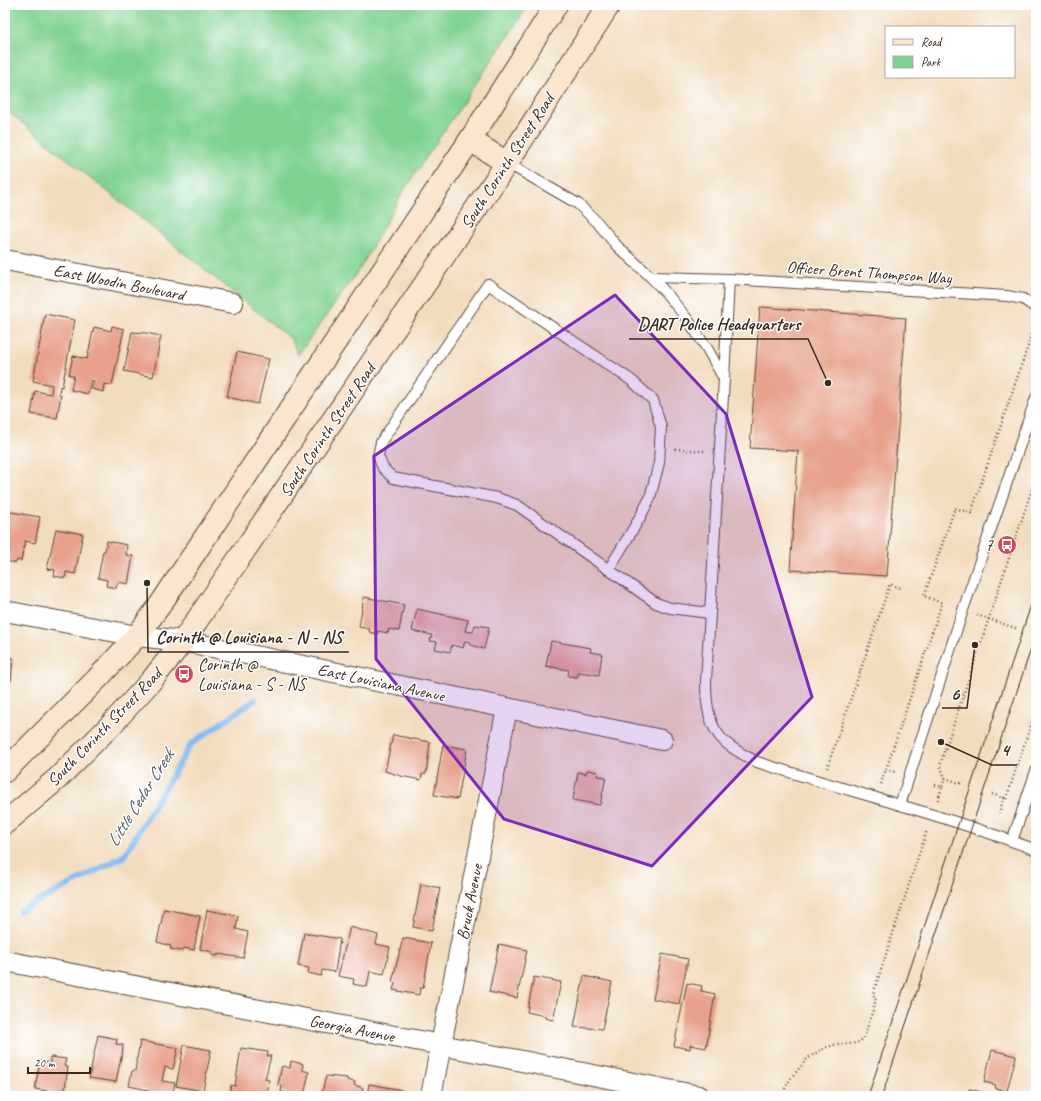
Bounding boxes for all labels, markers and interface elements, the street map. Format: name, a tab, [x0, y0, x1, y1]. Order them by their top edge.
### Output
legend	[885, 26, 1015, 78]
text: Road	[921, 34, 943, 50]
text: Park	[921, 54, 942, 70]
street label: South Corinth Street Road	[456, 88, 560, 233]
street label: Officer Brent Thompson Way	[786, 256, 953, 289]
street label: East Woodin Boulevard	[52, 260, 189, 306]
callout: DART Police Headquarters	[629, 309, 808, 339]
text: DART Police Headquarters	[638, 313, 802, 335]
street label: South Corinth Street Road	[275, 358, 381, 501]
bus stop icon: 7	[996, 534, 1018, 556]
place label: 7	[985, 535, 994, 556]
callout: Corinth @ Louisiana - N - NS	[148, 622, 349, 652]
text: Corinth @ Louisiana - N - NS	[156, 626, 345, 648]
place label: Corinth @ Louisiana - S - NS	[198, 654, 308, 695]
street label: East Louisiana Avenue	[316, 659, 448, 706]
street label: South Corinth Street Road	[42, 662, 168, 791]
bus stop icon: Corinth @ Louisiana - S - NS	[173, 663, 195, 685]
callout: 6	[942, 678, 967, 708]
text: 6	[951, 683, 961, 705]
callout: 4	[992, 735, 1017, 765]
text: 4	[1001, 739, 1011, 761]
water label: Little Cedar Creek	[102, 743, 180, 850]
street label: Bruck Avenue	[452, 861, 487, 942]
street label: Georgia Avenue	[308, 1010, 397, 1047]
scale bar	[28, 1049, 90, 1075]
text: 20 m	[34, 1055, 56, 1071]

